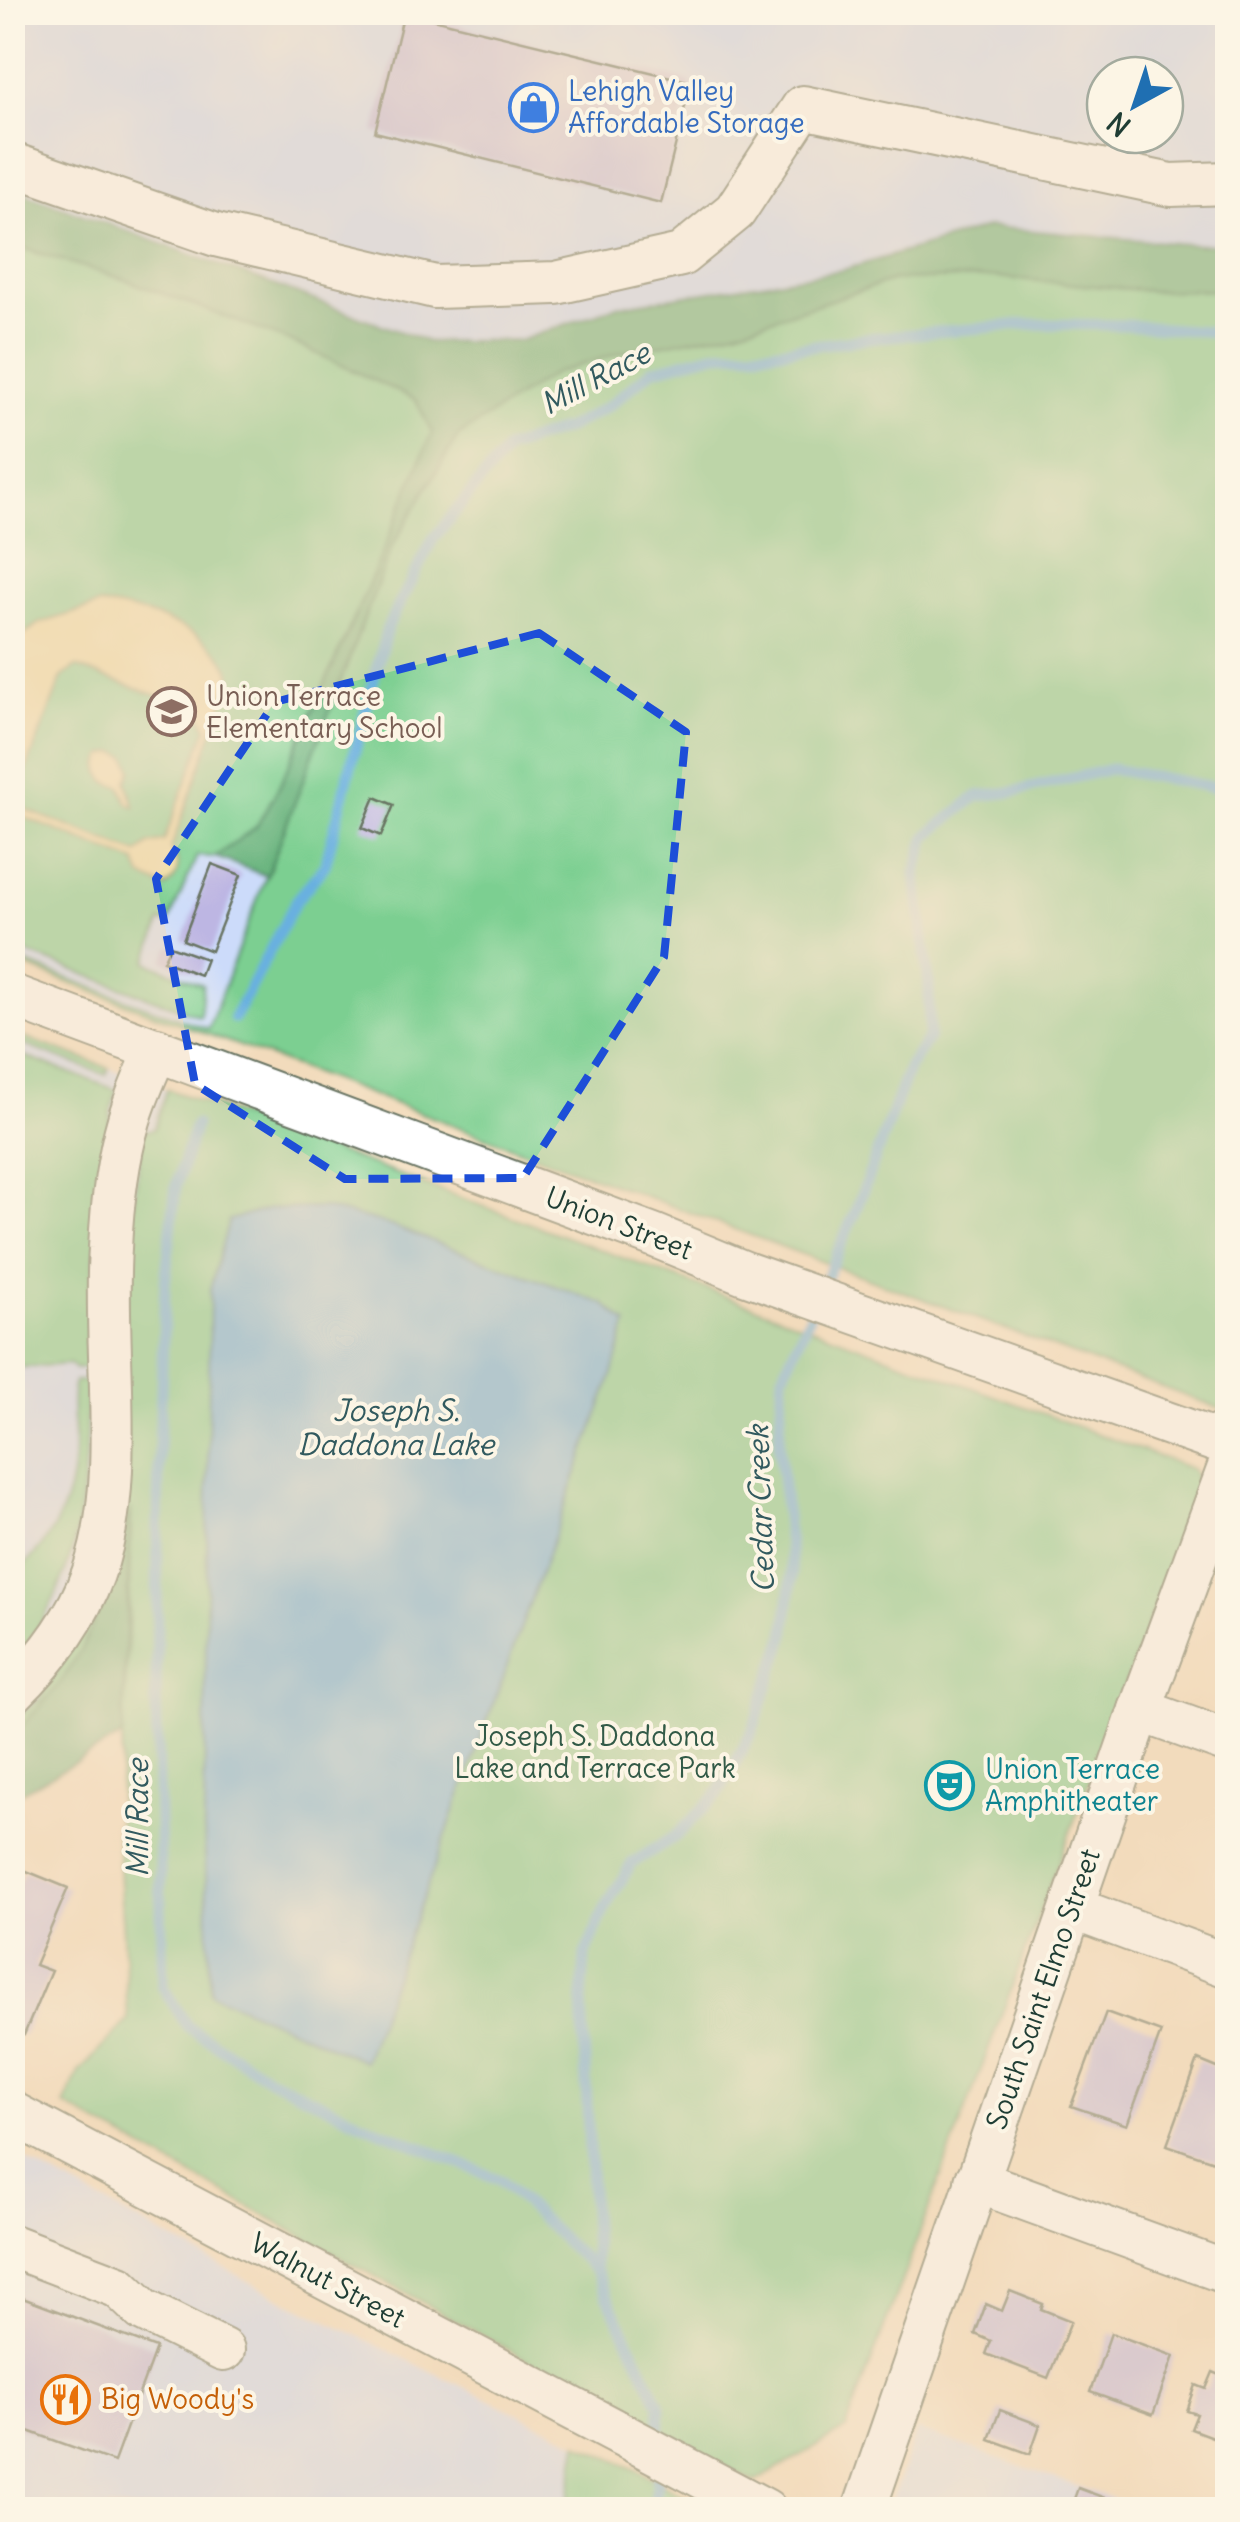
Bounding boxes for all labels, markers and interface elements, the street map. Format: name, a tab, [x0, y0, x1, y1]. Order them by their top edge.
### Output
north arrow	[1085, 55, 1185, 155]
place label: Lehigh Valley Affordable Storage	[568, 73, 805, 141]
shop icon: Lehigh Valley Affordable Storage	[507, 81, 559, 133]
text: N	[1100, 104, 1138, 144]
water label: Mill Race	[534, 333, 658, 423]
place label: Union Terrace Elementary School	[206, 678, 443, 746]
school or university icon: Union Terrace Elementary School	[145, 686, 197, 738]
street label: Union Street	[540, 1178, 698, 1268]
water label: Joseph S. Daddona Lake	[298, 1391, 496, 1463]
water label: Cedar Creek	[738, 1423, 782, 1594]
park label: Joseph S. Daddona Lake and Terrace Park	[454, 1718, 736, 1786]
place label: Union Terrace Amphitheater	[985, 1751, 1160, 1819]
water label: Mill Race	[118, 1757, 156, 1877]
theatre icon: Union Terrace Amphitheater	[924, 1759, 976, 1811]
street label: South Saint Elmo Street	[978, 1844, 1108, 2134]
street label: Walnut Street	[244, 2224, 412, 2336]
restaurant icon: Big Woody's	[40, 2373, 92, 2425]
place label: Big Woody's	[101, 2381, 254, 2417]

